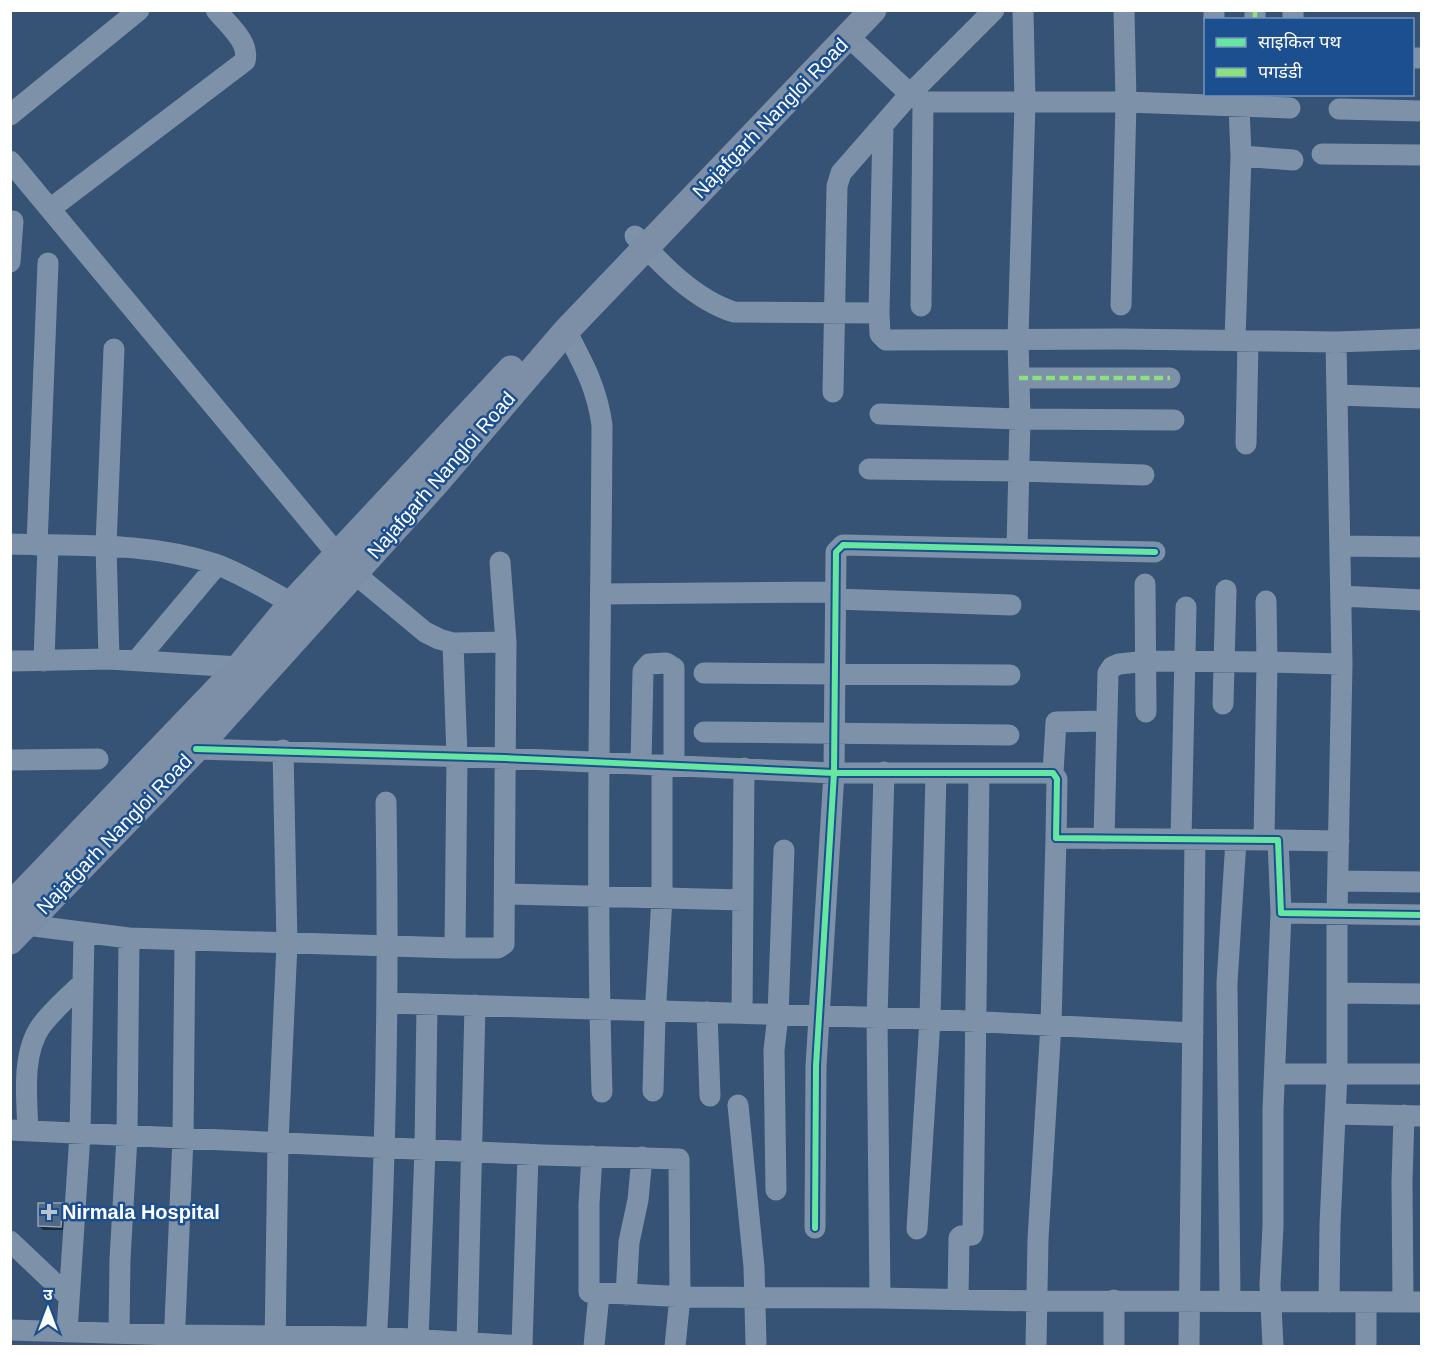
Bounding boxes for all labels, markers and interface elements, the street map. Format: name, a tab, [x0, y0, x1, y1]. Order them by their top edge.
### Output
legend	[1204, 18, 1414, 96]
text: साइकिल पथ	[1258, 32, 1342, 52]
street label: Najafgarh Nangloi Road	[688, 34, 852, 202]
text: पगडंडी	[1258, 62, 1303, 82]
street label: Najafgarh Nangloi Road	[363, 387, 519, 563]
street label: Najafgarh Nangloi Road	[32, 750, 196, 918]
place label: Nirmala Hospital	[62, 1201, 220, 1223]
marker: Nirmala Hospital	[40, 1203, 58, 1221]
north arrow	[18, 1279, 78, 1339]
text: उ	[43, 1286, 53, 1303]

